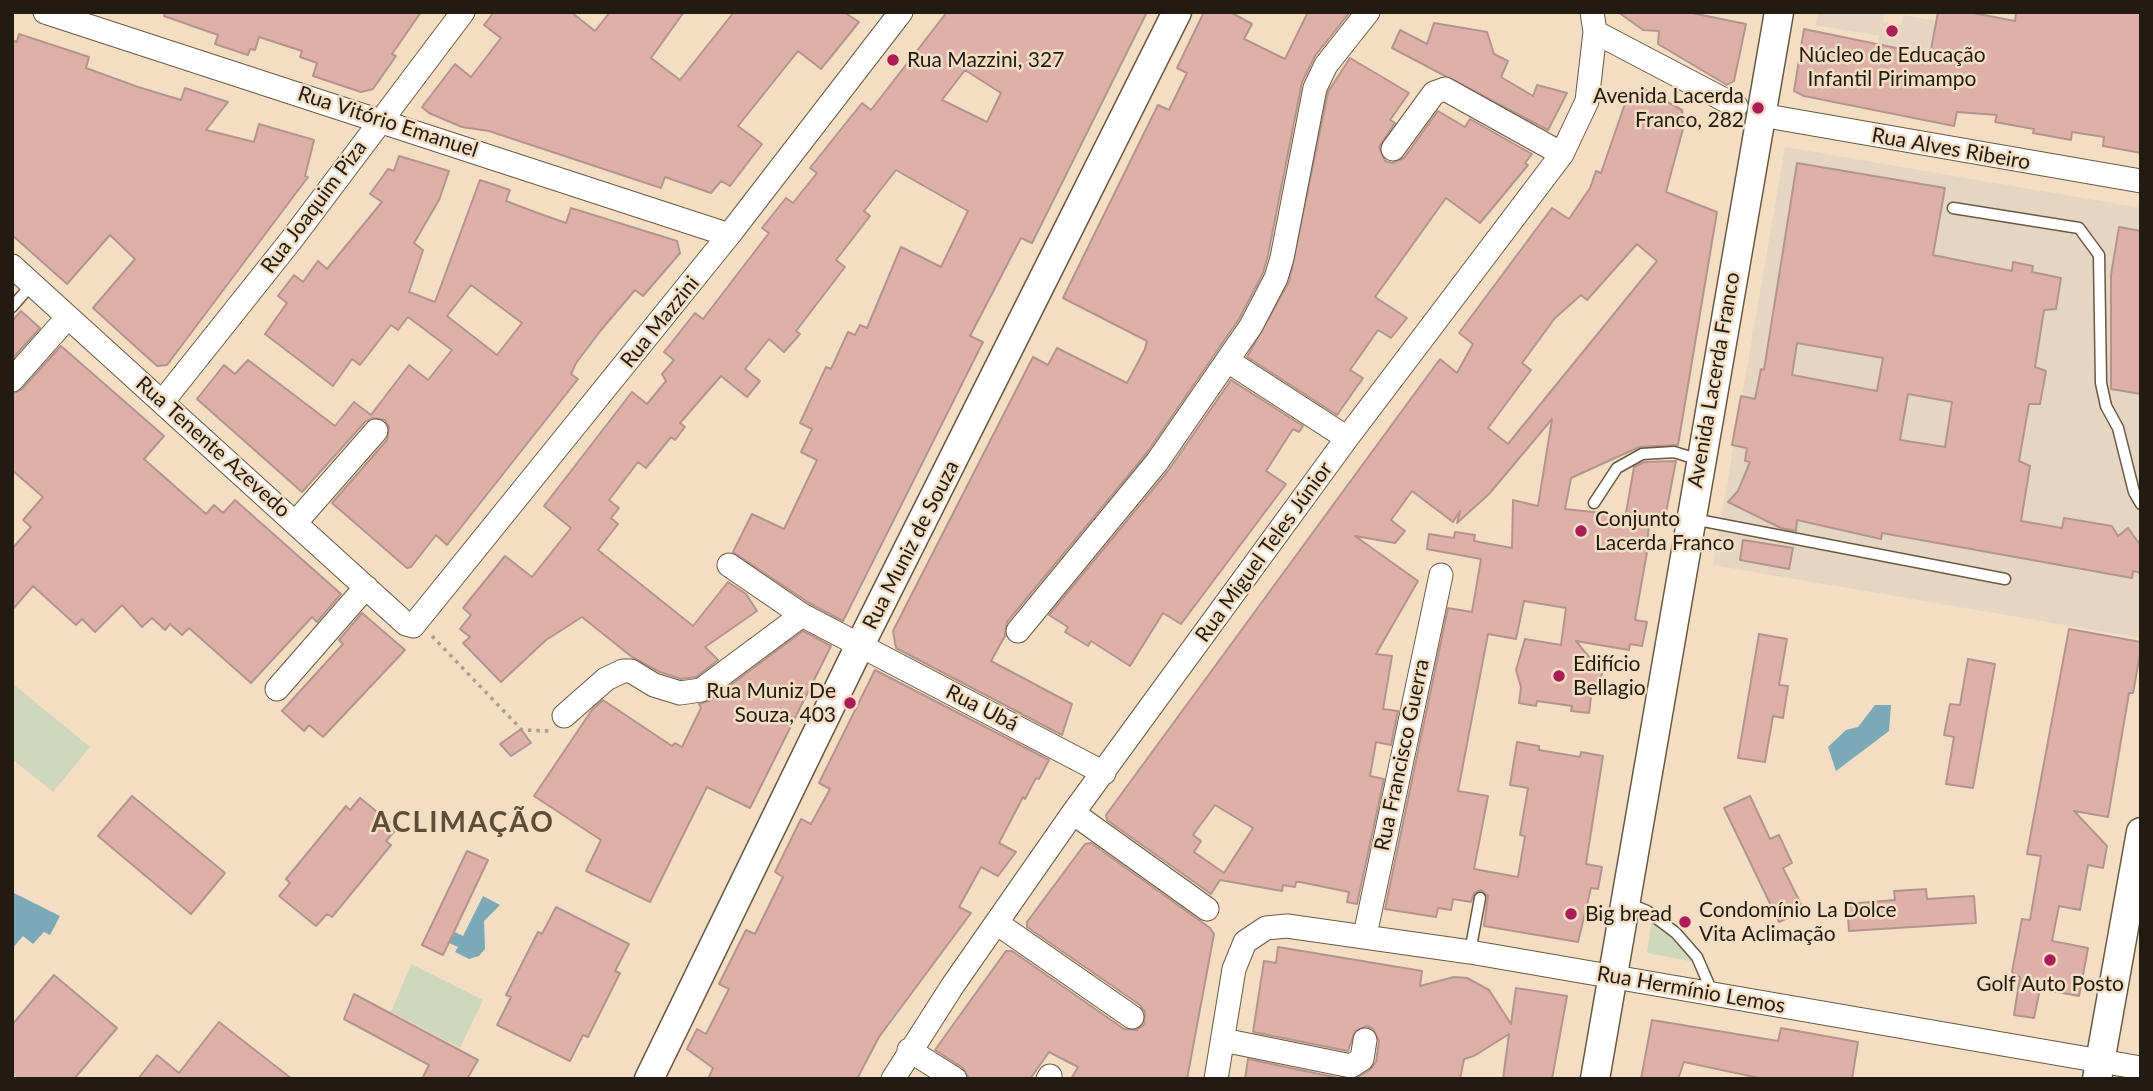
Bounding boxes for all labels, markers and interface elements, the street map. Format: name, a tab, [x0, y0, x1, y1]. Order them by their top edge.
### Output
marker: Núcleo de Educação Infantil Pirimampo	[1884, 23, 1900, 39]
place label: Núcleo de Educação Infantil Pirimampo	[1798, 42, 1986, 92]
place label: Rua Mazzini, 327	[907, 47, 1064, 73]
marker: Rua Mazzini, 327	[885, 52, 901, 68]
street label: Rua Vitório Emanuel	[295, 81, 481, 163]
place label: Avenida Lacerda Franco, 282	[1593, 83, 1744, 133]
marker: Avenida Lacerda Franco, 282	[1750, 100, 1766, 116]
street label: Rua Alves Ribeiro	[1870, 123, 2032, 175]
street label: Rua Joaquim Piza	[256, 136, 372, 278]
street label: Avenida Lacerda Franco	[1683, 270, 1745, 490]
street label: Rua Mazzini	[615, 271, 705, 373]
street label: Rua Tenente Azevedo	[131, 371, 295, 523]
street label: Rua Muniz de Souza	[858, 456, 964, 634]
street label: Rua Miguel Teles Júnior	[1190, 457, 1338, 647]
place label: Conjunto Lacerda Franco	[1595, 506, 1734, 556]
marker: Conjunto Lacerda Franco	[1573, 523, 1589, 539]
place label: Edifício Bellagio	[1573, 651, 1646, 701]
street label: Rua Francisco Guerra	[1369, 657, 1435, 853]
marker: Edifício Bellagio	[1551, 668, 1567, 684]
place label: Rua Muniz De Souza, 403	[706, 678, 836, 728]
street label: Rua Ubá	[942, 679, 1022, 737]
marker: Rua Muniz De Souza, 403	[842, 695, 858, 711]
district label: ACLIMAÇÃO	[372, 806, 554, 840]
place label: Condomínio La Dolce Vita Aclimação	[1699, 897, 1897, 947]
place label: Big bread	[1585, 901, 1672, 927]
marker: Big bread	[1563, 906, 1579, 922]
marker: Condomínio La Dolce Vita Aclimação	[1677, 914, 1693, 930]
marker: Golf Auto Posto	[2042, 952, 2058, 968]
street label: Rua Hermínio Lemos	[1595, 961, 1787, 1019]
place label: Golf Auto Posto	[1976, 971, 2124, 997]

